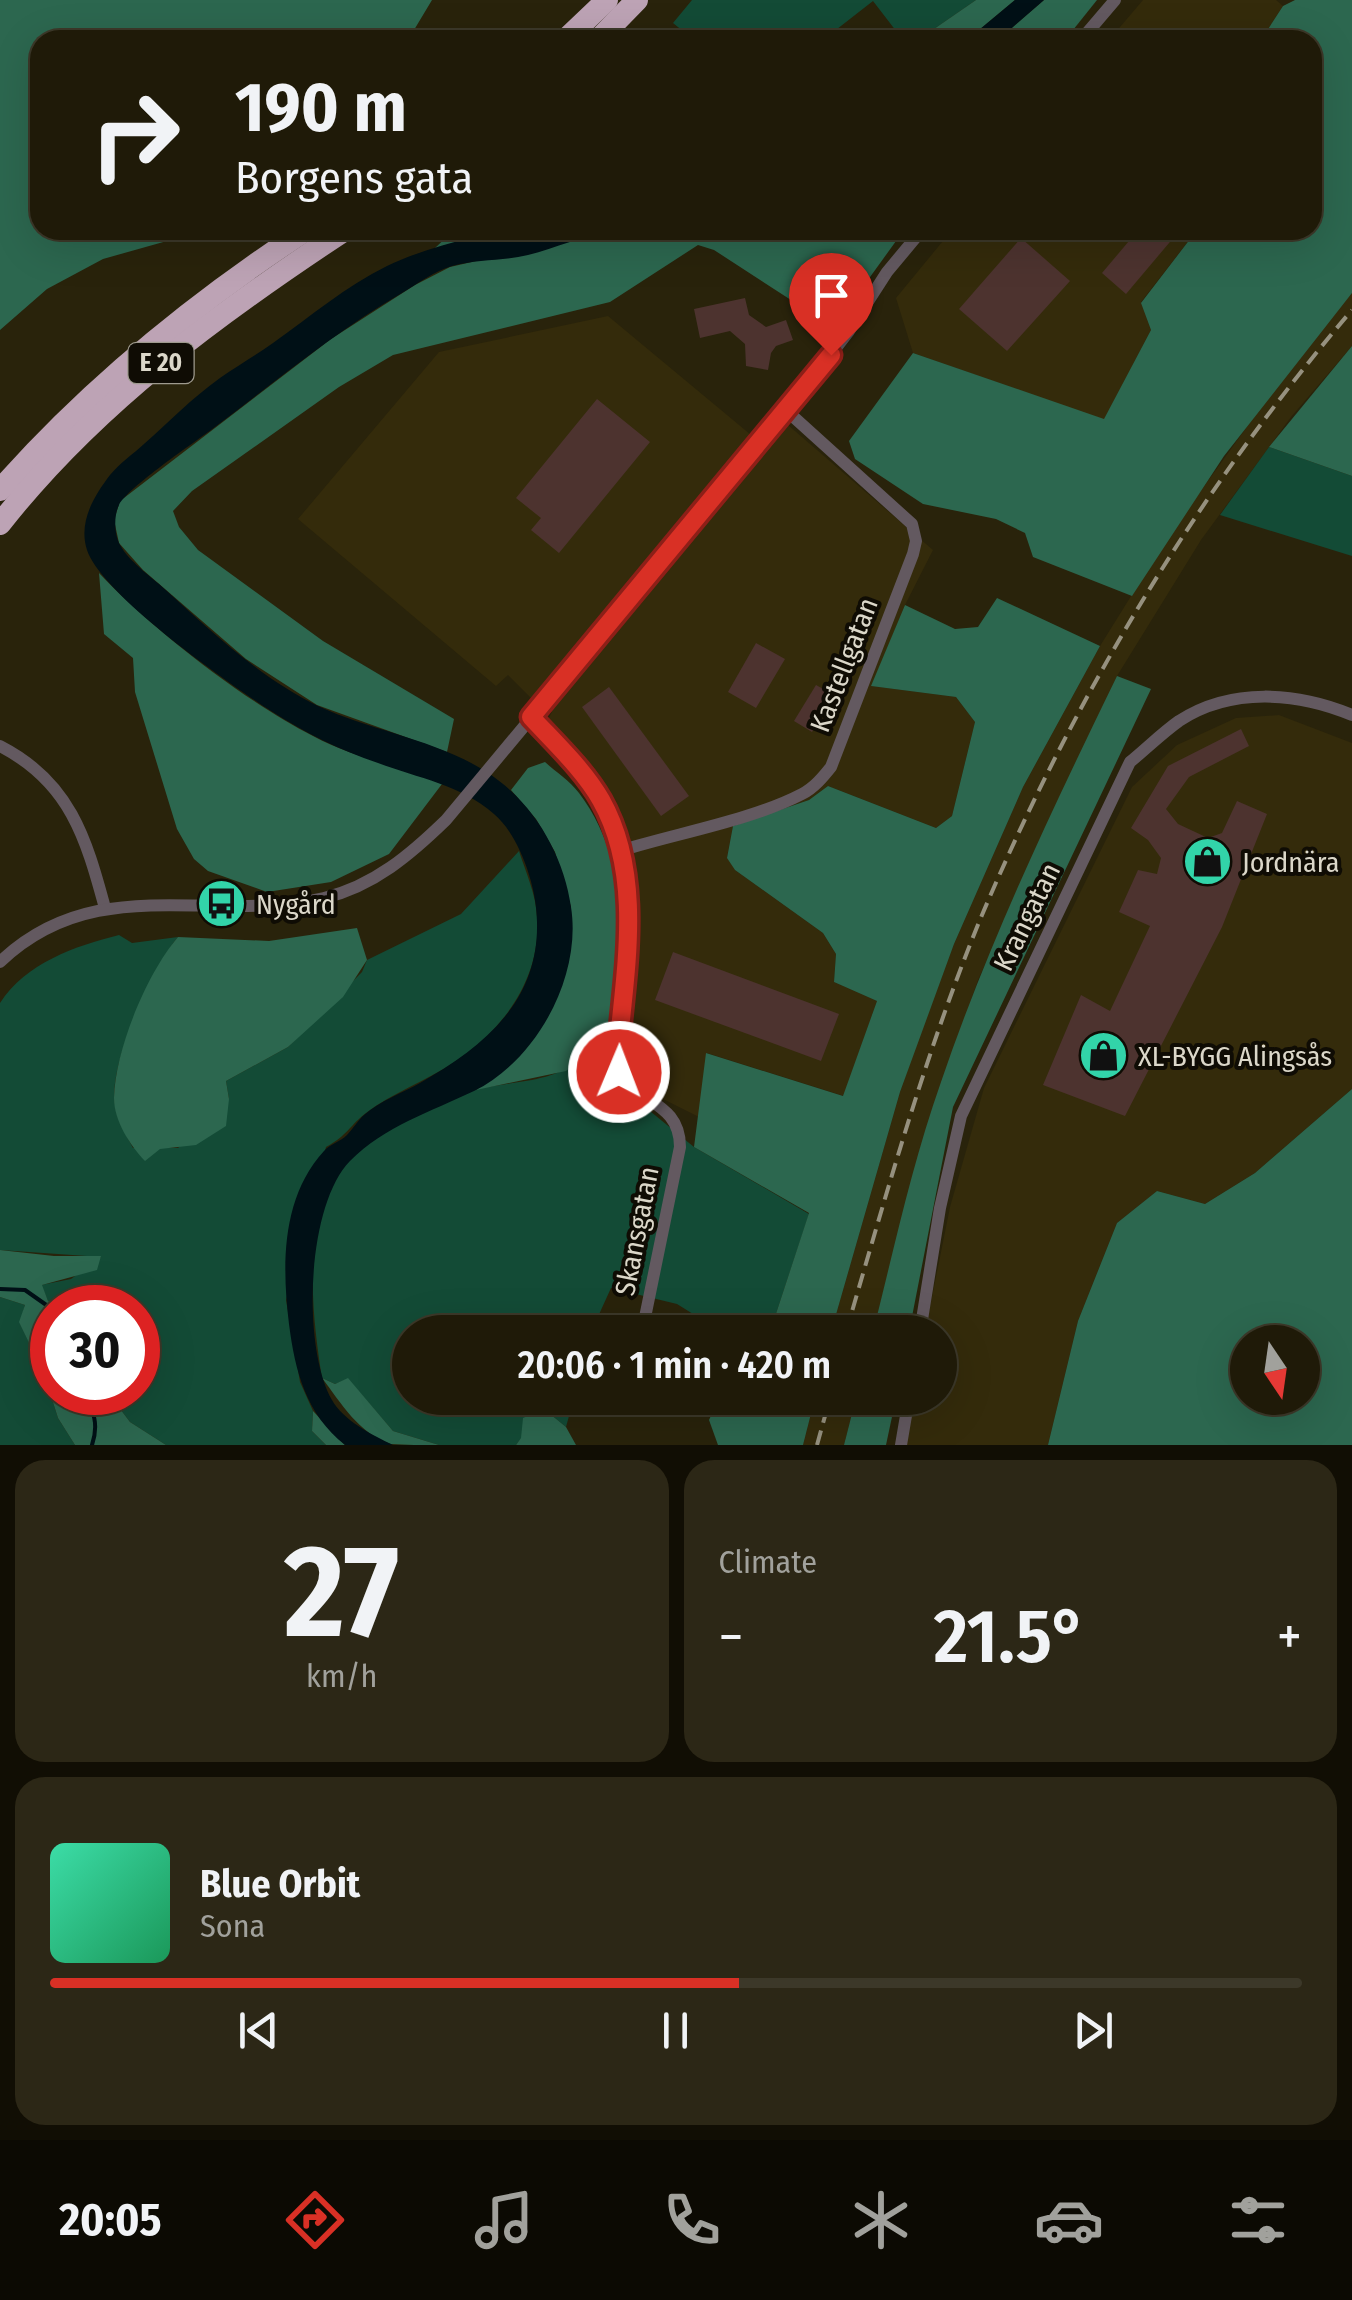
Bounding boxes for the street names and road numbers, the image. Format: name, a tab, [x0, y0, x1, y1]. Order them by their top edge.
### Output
road number: E 20	[128, 343, 194, 383]
street label: Kastellgatan	[803, 593, 885, 737]
street label: Krangatan	[987, 858, 1067, 976]
street label: Skansgatan	[608, 1164, 666, 1298]

